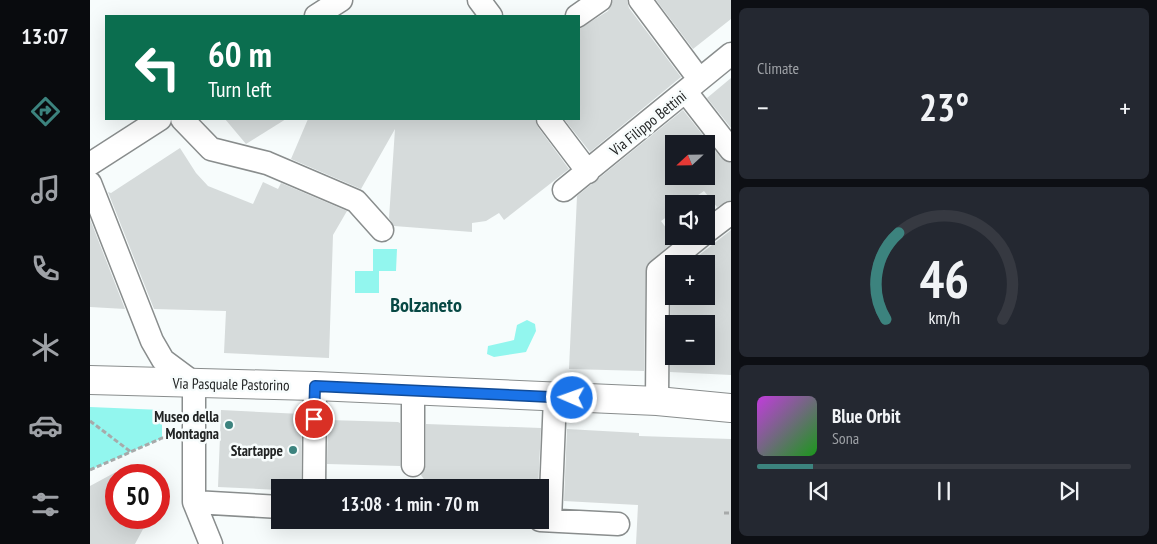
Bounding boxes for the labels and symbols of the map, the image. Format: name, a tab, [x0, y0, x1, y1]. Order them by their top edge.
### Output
street label: Via Filippo Bettini	[605, 86, 690, 160]
north arrow	[665, 135, 715, 185]
district label: Bolzaneto	[390, 292, 462, 318]
position arrow	[545, 371, 597, 423]
street label: Via Pasquale Pastorino	[171, 373, 290, 395]
pin	[293, 398, 335, 440]
place label: Museo della Montagna	[154, 407, 219, 443]
marker: Museo della Montagna	[223, 419, 235, 431]
place label: Startappe	[231, 441, 283, 460]
marker: Startappe	[287, 444, 299, 456]
speed limit sign: 50	[105, 464, 170, 529]

